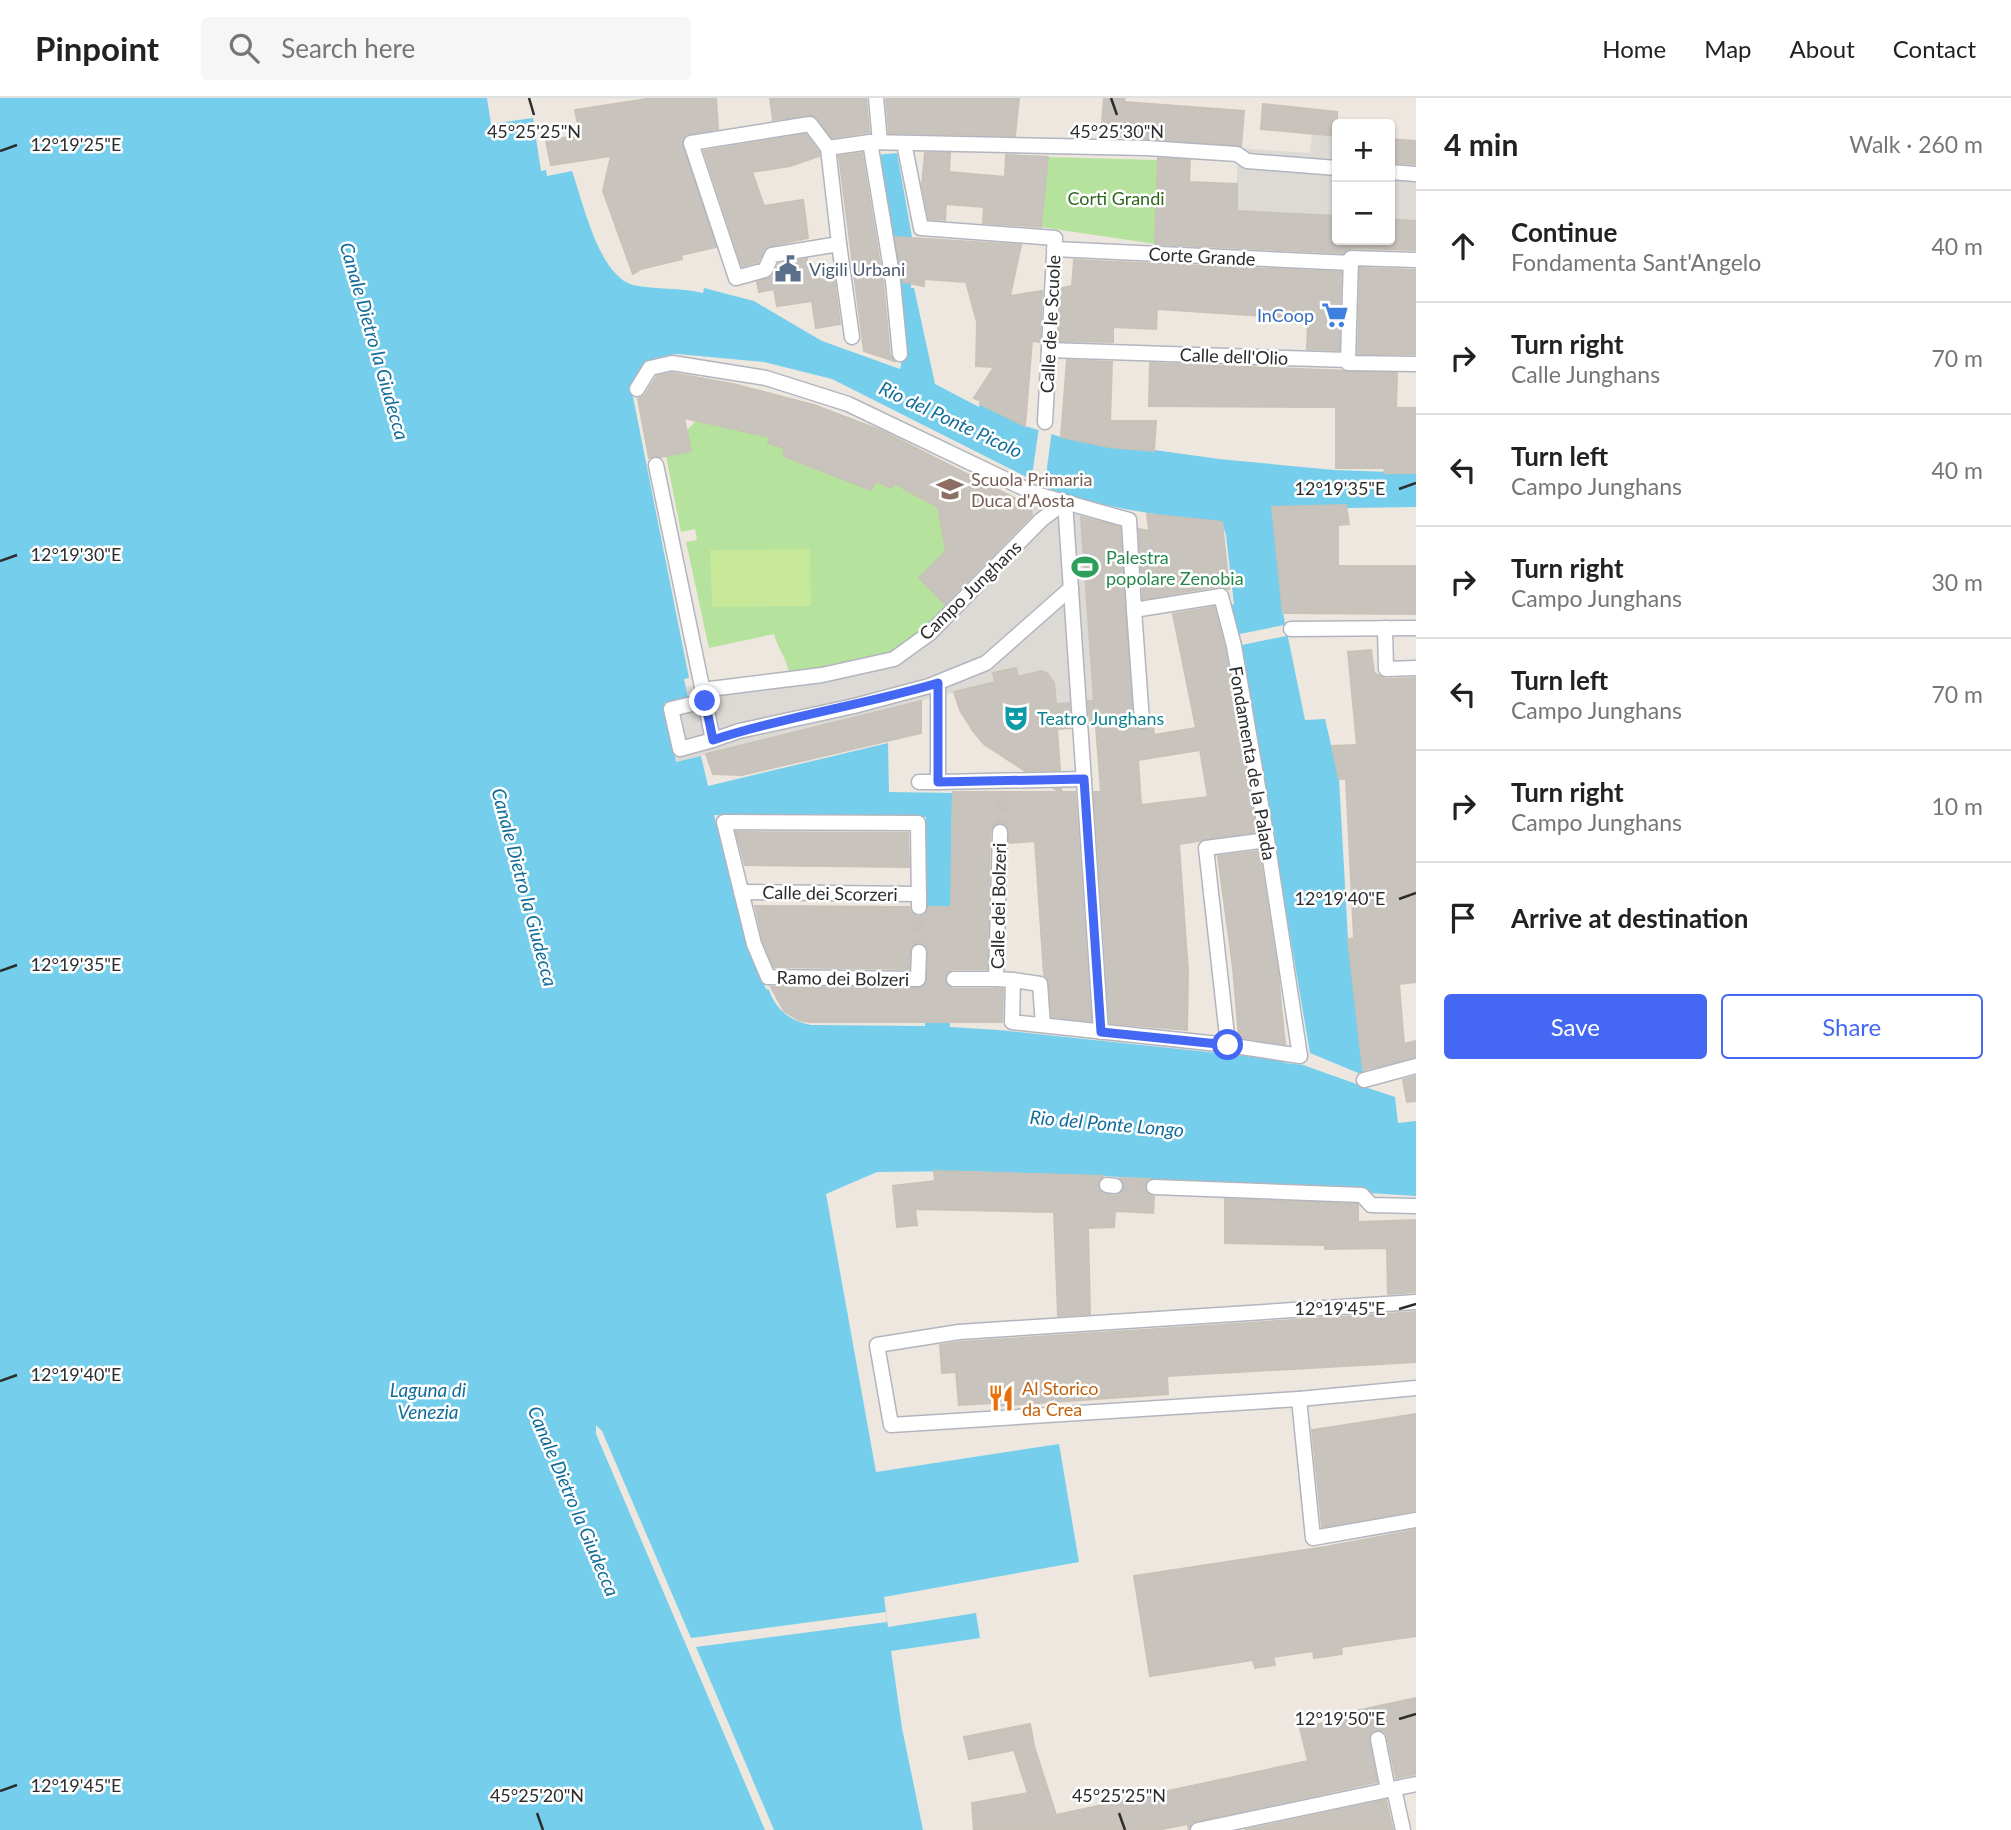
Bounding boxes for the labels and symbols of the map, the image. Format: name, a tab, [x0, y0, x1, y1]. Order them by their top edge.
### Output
text: 45°25'25"N	[487, 120, 581, 142]
text: 45°25'30"N	[1070, 120, 1164, 142]
text: 12°19'25"E	[31, 133, 121, 155]
park label: Corti Grandi	[1067, 187, 1165, 209]
water label: Canale Dietro la Giudecca	[336, 240, 414, 442]
street label: Corte Grande	[1148, 242, 1256, 270]
public building icon: Vigili Urbani	[773, 254, 803, 284]
street label: Calle de le Scuole	[1035, 254, 1065, 394]
place label: Vigili Urbani	[809, 258, 905, 280]
supermarket icon: InCoop	[1320, 300, 1350, 330]
place label: InCoop	[1257, 304, 1314, 326]
street label: Calle dell'Olio	[1179, 343, 1289, 369]
water label: Rio del Ponte Picolo	[876, 376, 1026, 462]
place label: Scuola Primaria Duca d'Aosta	[971, 468, 1092, 511]
school or university icon: Scuola Primaria Duca d'Aosta	[935, 474, 965, 504]
text: 12°19'35"E	[1295, 477, 1385, 499]
street label: Campo Junghans	[914, 535, 1026, 644]
text: 12°19'30"E	[31, 543, 121, 565]
place label: Palestra popolare Zenobia	[1106, 546, 1244, 589]
sports icon: Palestra popolare Zenobia	[1070, 552, 1100, 582]
street label: Fondamenta de la Palada	[1225, 664, 1281, 862]
route end	[689, 685, 720, 716]
theatre icon: Teatro Junghans	[1001, 703, 1031, 733]
place label: Teatro Junghans	[1037, 707, 1165, 729]
water label: Canale Dietro la Giudecca	[487, 785, 563, 989]
street label: Calle dei Bolzeri	[986, 843, 1010, 969]
street label: Calle dei Scorzeri	[762, 881, 898, 905]
text: 12°19'40"E	[1295, 887, 1385, 909]
text: 12°19'35"E	[31, 953, 121, 975]
street label: Ramo dei Bolzeri	[777, 966, 909, 990]
route start	[1212, 1029, 1243, 1060]
water label: Rio del Ponte Longo	[1029, 1105, 1185, 1141]
text: 12°19'45"E	[1295, 1297, 1385, 1319]
text: 12°19'40"E	[31, 1363, 121, 1385]
place label: Al Storico da Crea	[1022, 1377, 1099, 1420]
water label: Laguna di Venezia	[390, 1378, 467, 1423]
restaurant icon: Al Storico da Crea	[986, 1383, 1016, 1413]
water label: Canale Dietro la Giudecca	[523, 1402, 625, 1600]
text: 12°19'50"E	[1295, 1707, 1385, 1729]
text: 12°19'45"E	[31, 1774, 121, 1796]
text: 45°25'20"N	[490, 1784, 584, 1806]
text: 45°25'25"N	[1072, 1784, 1166, 1806]

